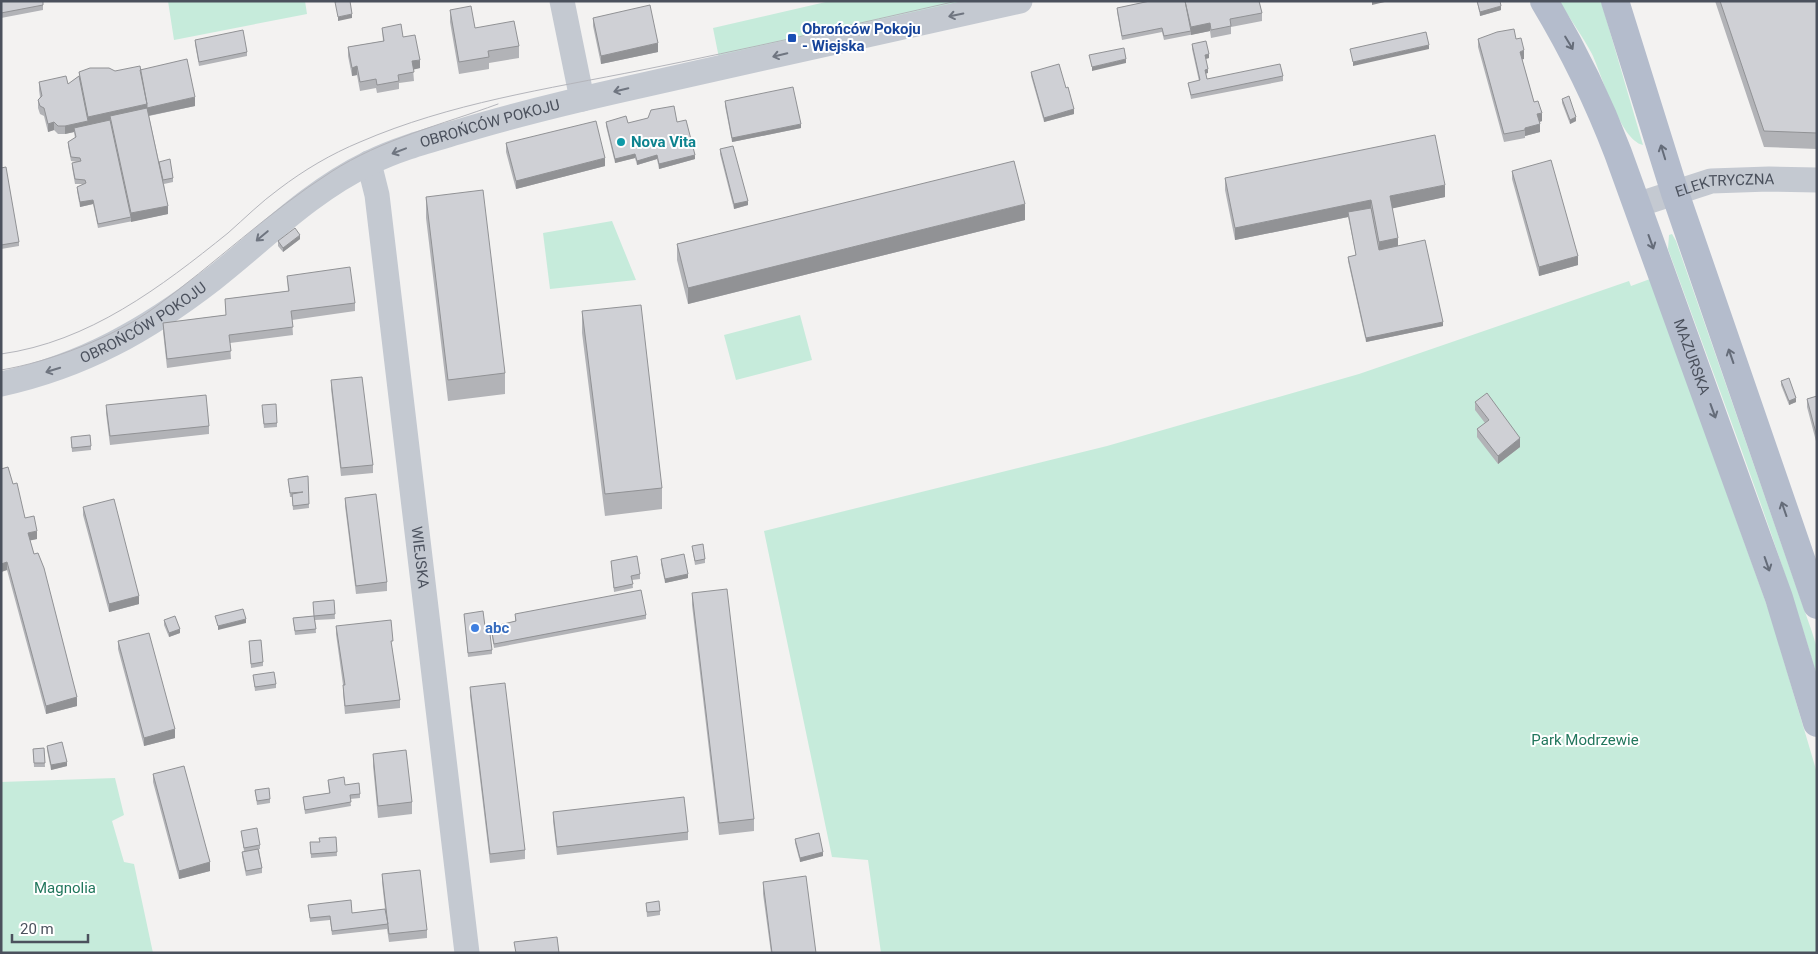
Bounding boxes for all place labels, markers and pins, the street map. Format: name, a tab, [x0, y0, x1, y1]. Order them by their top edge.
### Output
place label: Obrońców Pokoju - Wiejska	[802, 20, 921, 55]
marker: Obrońców Pokoju - Wiejska	[786, 32, 798, 44]
place label: Nova Vita	[631, 133, 696, 151]
marker: Nova Vita	[615, 136, 627, 148]
place label: abc	[485, 619, 509, 637]
marker: abc	[469, 622, 481, 634]

